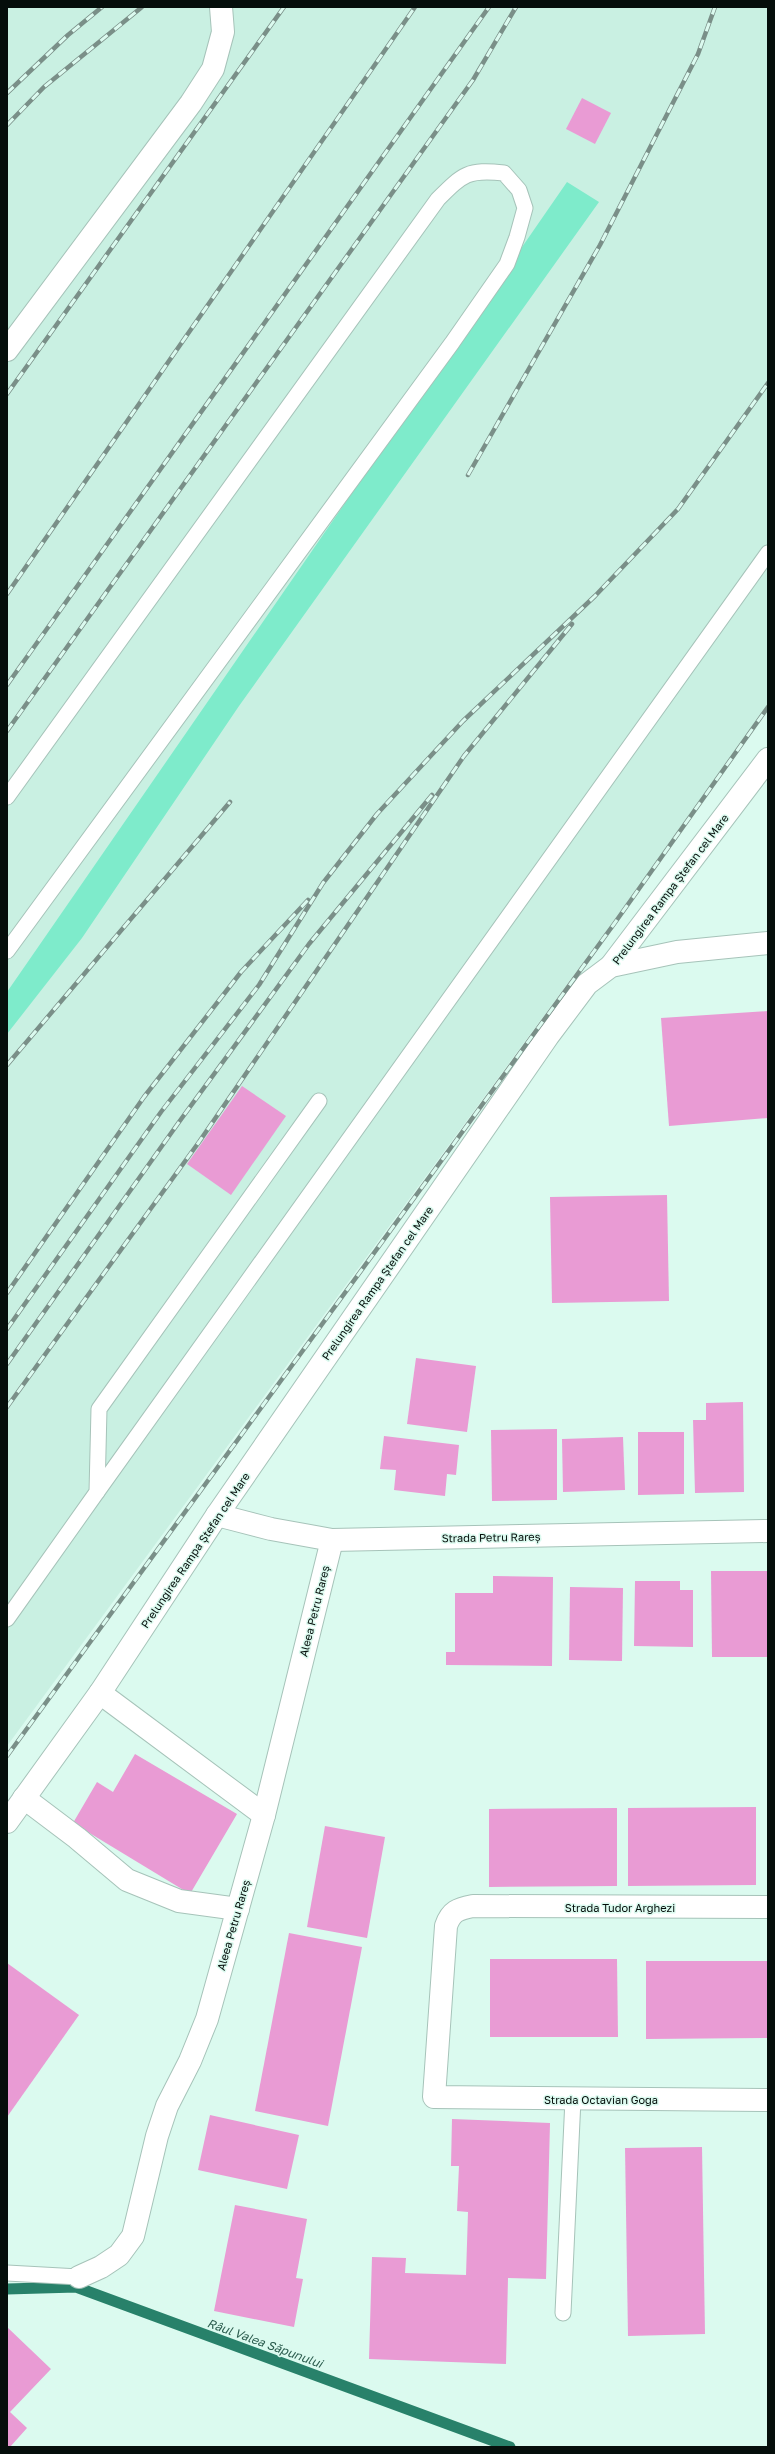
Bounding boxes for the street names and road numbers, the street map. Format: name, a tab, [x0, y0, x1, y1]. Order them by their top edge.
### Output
street label: Prelungirea Rampa Ștefan cel Mare	[609, 811, 732, 967]
street label: Prelungirea Rampa Ștefan cel Mare	[319, 1204, 436, 1363]
street label: Prelungirea Rampa Ștefan cel Mare	[138, 1470, 253, 1631]
street label: Strada Petru Rareș	[441, 1530, 541, 1545]
street label: Aleea Petru Rareș	[296, 1564, 333, 1658]
street label: Aleea Petru Rareș	[214, 1878, 253, 1972]
street label: Strada Tudor Arghezi	[565, 1901, 675, 1914]
street label: Strada Octavian Goga	[544, 2093, 658, 2106]

